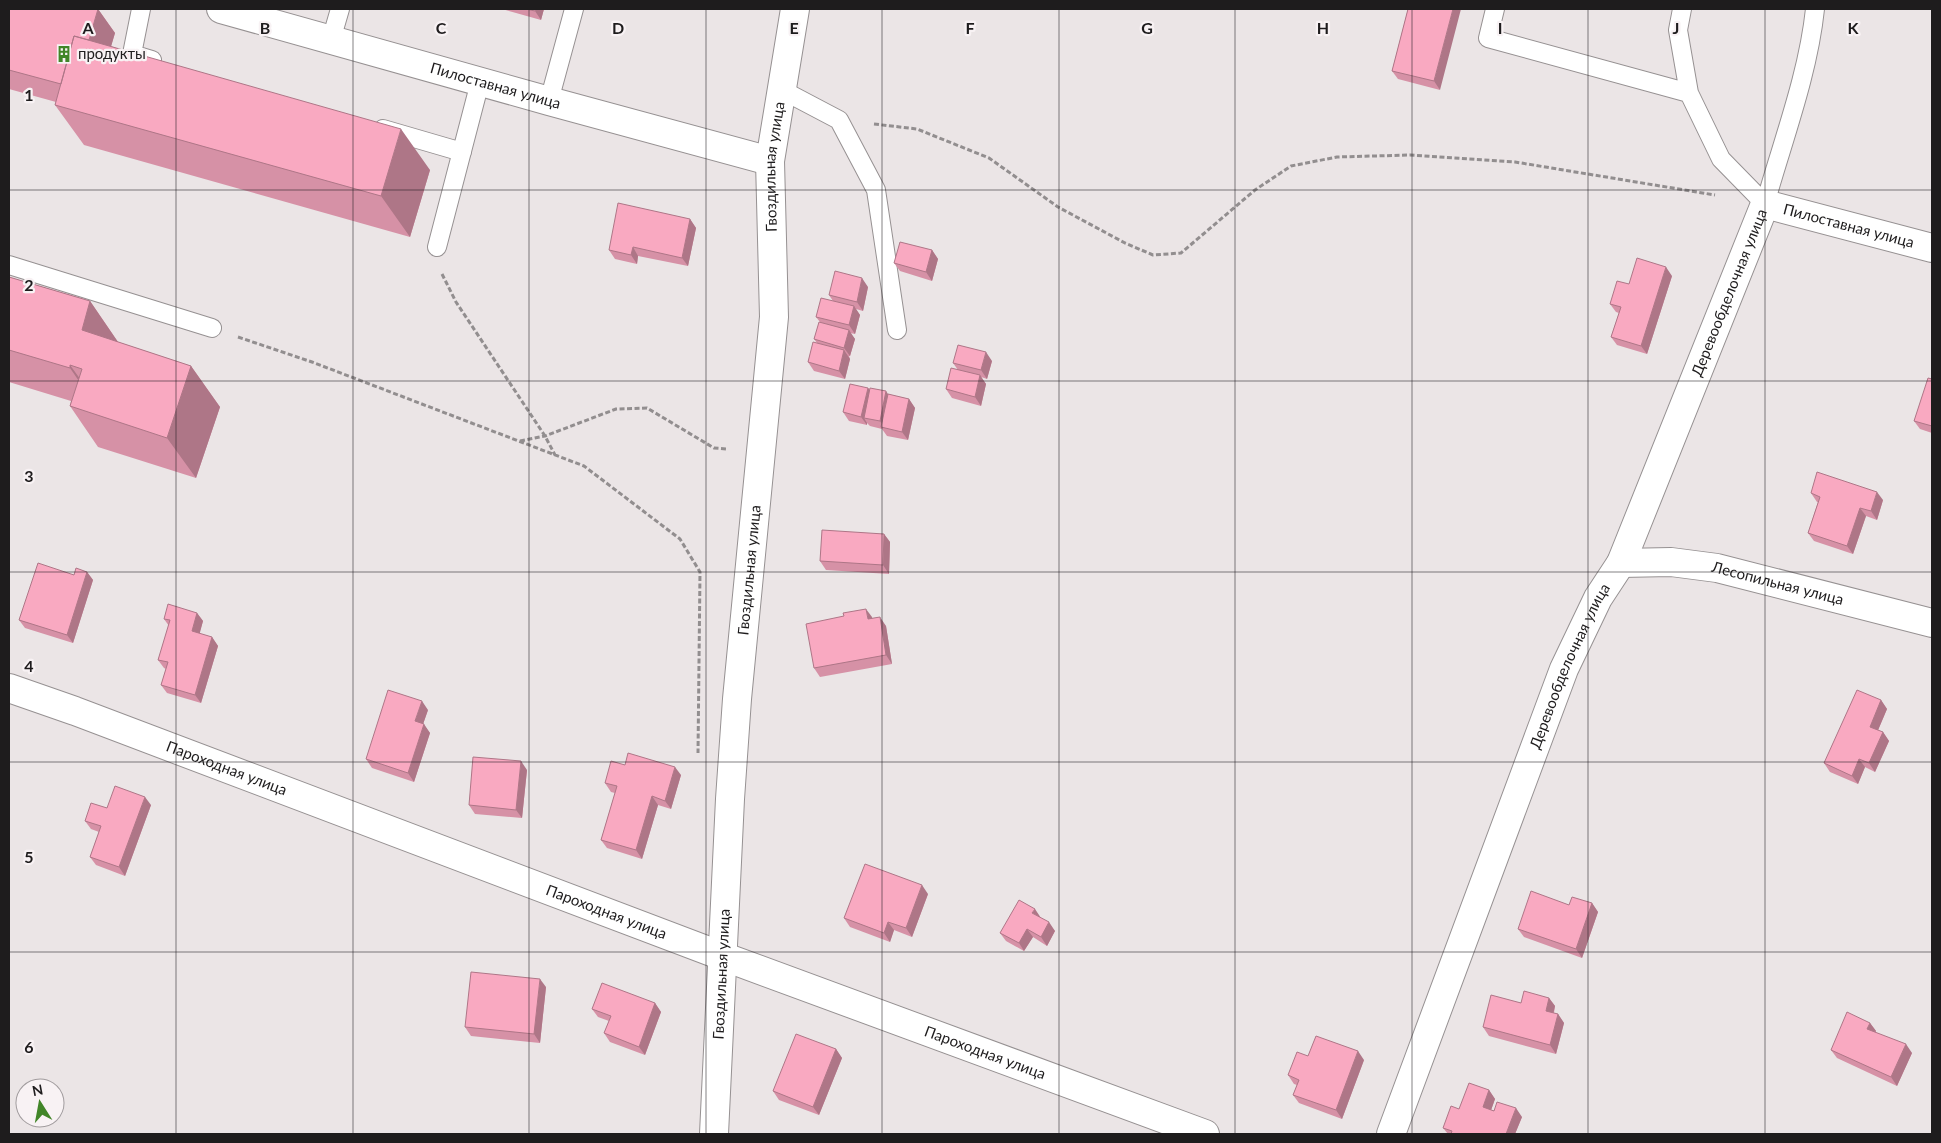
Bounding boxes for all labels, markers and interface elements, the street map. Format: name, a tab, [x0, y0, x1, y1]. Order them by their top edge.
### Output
text: A	[81, 18, 94, 37]
text: B	[260, 18, 270, 37]
text: C	[436, 18, 447, 37]
text: D	[612, 18, 624, 37]
text: E	[789, 18, 799, 37]
text: F	[965, 18, 975, 37]
text: G	[1141, 18, 1153, 37]
text: H	[1317, 18, 1329, 37]
text: I	[1498, 18, 1502, 37]
text: J	[1673, 18, 1679, 37]
text: K	[1848, 18, 1860, 37]
building icon: продукты	[54, 44, 74, 64]
place label: продукты	[78, 44, 146, 62]
street label: Пилоставная улица	[428, 58, 563, 112]
text: 1	[24, 85, 34, 104]
street label: Гвоздильная улица	[760, 100, 788, 232]
street label: Пилоставная улица	[1781, 199, 1916, 251]
street label: Деревообделочная улица	[1687, 206, 1770, 379]
text: 2	[24, 275, 34, 294]
text: 3	[24, 466, 34, 485]
street label: Гвоздильная улица	[733, 504, 764, 636]
street label: Лесопильная улица	[1709, 557, 1846, 608]
street label: Деревообделочная улица	[1525, 579, 1613, 751]
text: 4	[24, 656, 34, 675]
street label: Пароходная улица	[164, 736, 290, 799]
text: 5	[24, 847, 34, 866]
street label: Пароходная улица	[544, 880, 670, 942]
street label: Гвоздильная улица	[709, 908, 733, 1040]
street label: Пароходная улица	[922, 1021, 1048, 1083]
text: 6	[24, 1037, 34, 1056]
north arrow	[15, 1078, 65, 1128]
text: N	[31, 1080, 44, 1099]

